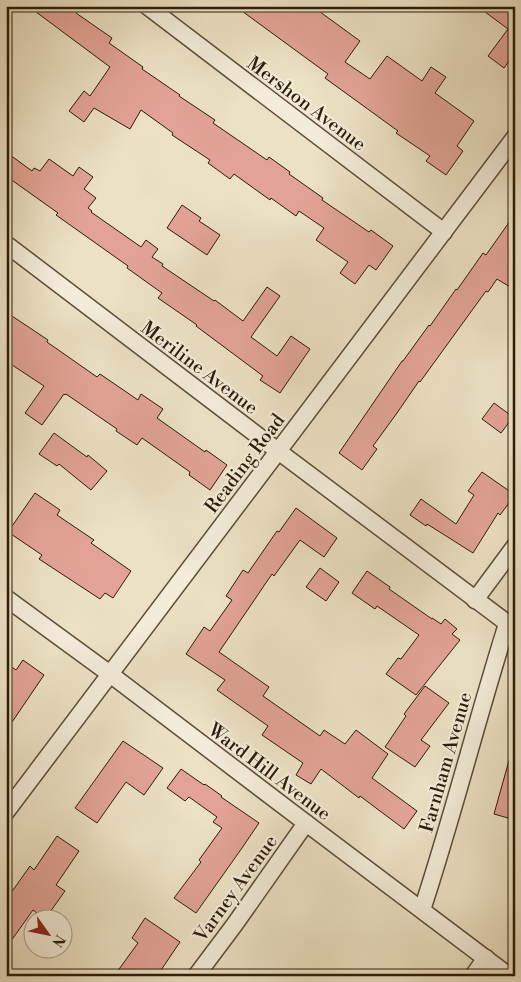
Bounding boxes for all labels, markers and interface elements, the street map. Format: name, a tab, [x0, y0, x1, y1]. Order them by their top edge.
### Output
street label: Mershon Avenue	[242, 51, 371, 156]
street label: Meriline Avenue	[136, 316, 263, 420]
street label: Reading Road	[200, 409, 290, 518]
street label: Farnham Avenue	[414, 689, 477, 835]
street label: Ward Hill Avenue	[202, 717, 336, 826]
street label: Varney Avenue	[188, 830, 283, 948]
north arrow	[22, 910, 72, 960]
text: N	[47, 931, 69, 950]

